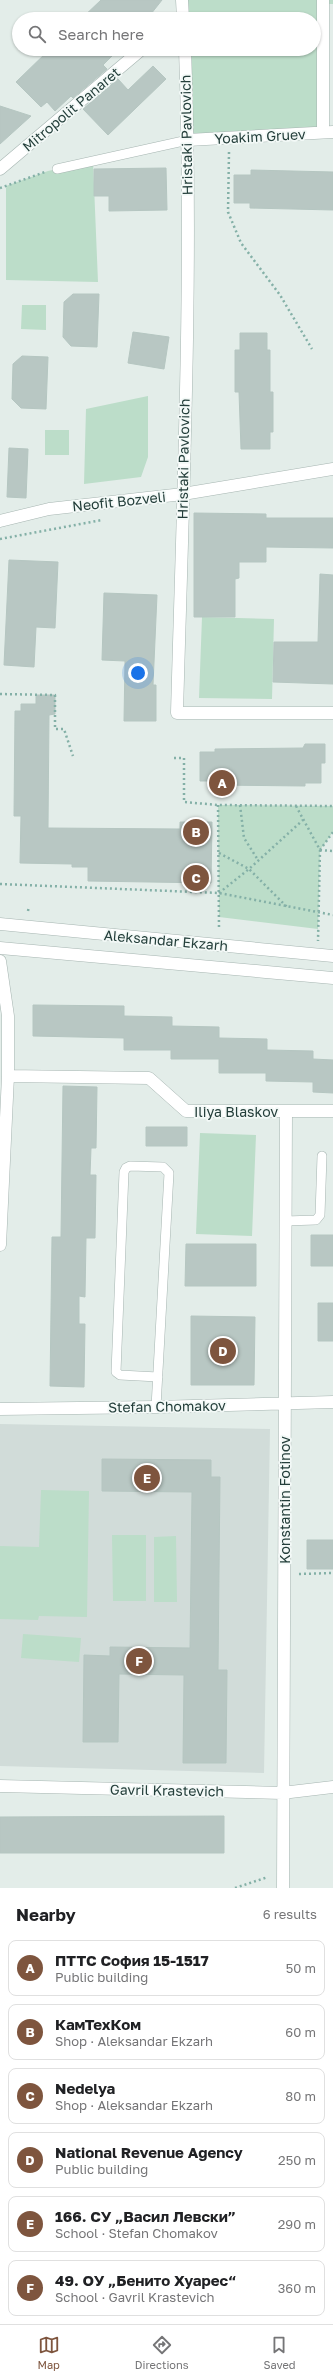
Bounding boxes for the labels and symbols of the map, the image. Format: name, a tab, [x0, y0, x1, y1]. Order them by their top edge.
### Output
street label: Mitropolit Panaret	[19, 63, 123, 155]
street label: Hristaki Pavlovich	[176, 74, 196, 196]
street label: Yoakim Gruev	[214, 125, 306, 147]
street label: Hristaki Pavlovich	[173, 398, 193, 520]
street label: Neofit Bozveli	[71, 488, 167, 514]
your location	[128, 663, 148, 683]
pin: A	[209, 768, 235, 798]
pin: B	[183, 817, 209, 847]
pin: C	[183, 863, 209, 893]
street label: Aleksandar Ekzarh	[103, 926, 229, 954]
street label: Iliya Blaskov	[194, 1103, 278, 1120]
pin: D	[210, 1336, 236, 1366]
street label: Stefan Chomakov	[108, 1396, 226, 1416]
street label: Konstantin Fotinov	[276, 1436, 293, 1564]
pin: E	[134, 1463, 160, 1493]
pin: F	[126, 1646, 152, 1676]
street label: Gavril Krastevich	[110, 1781, 224, 1799]

